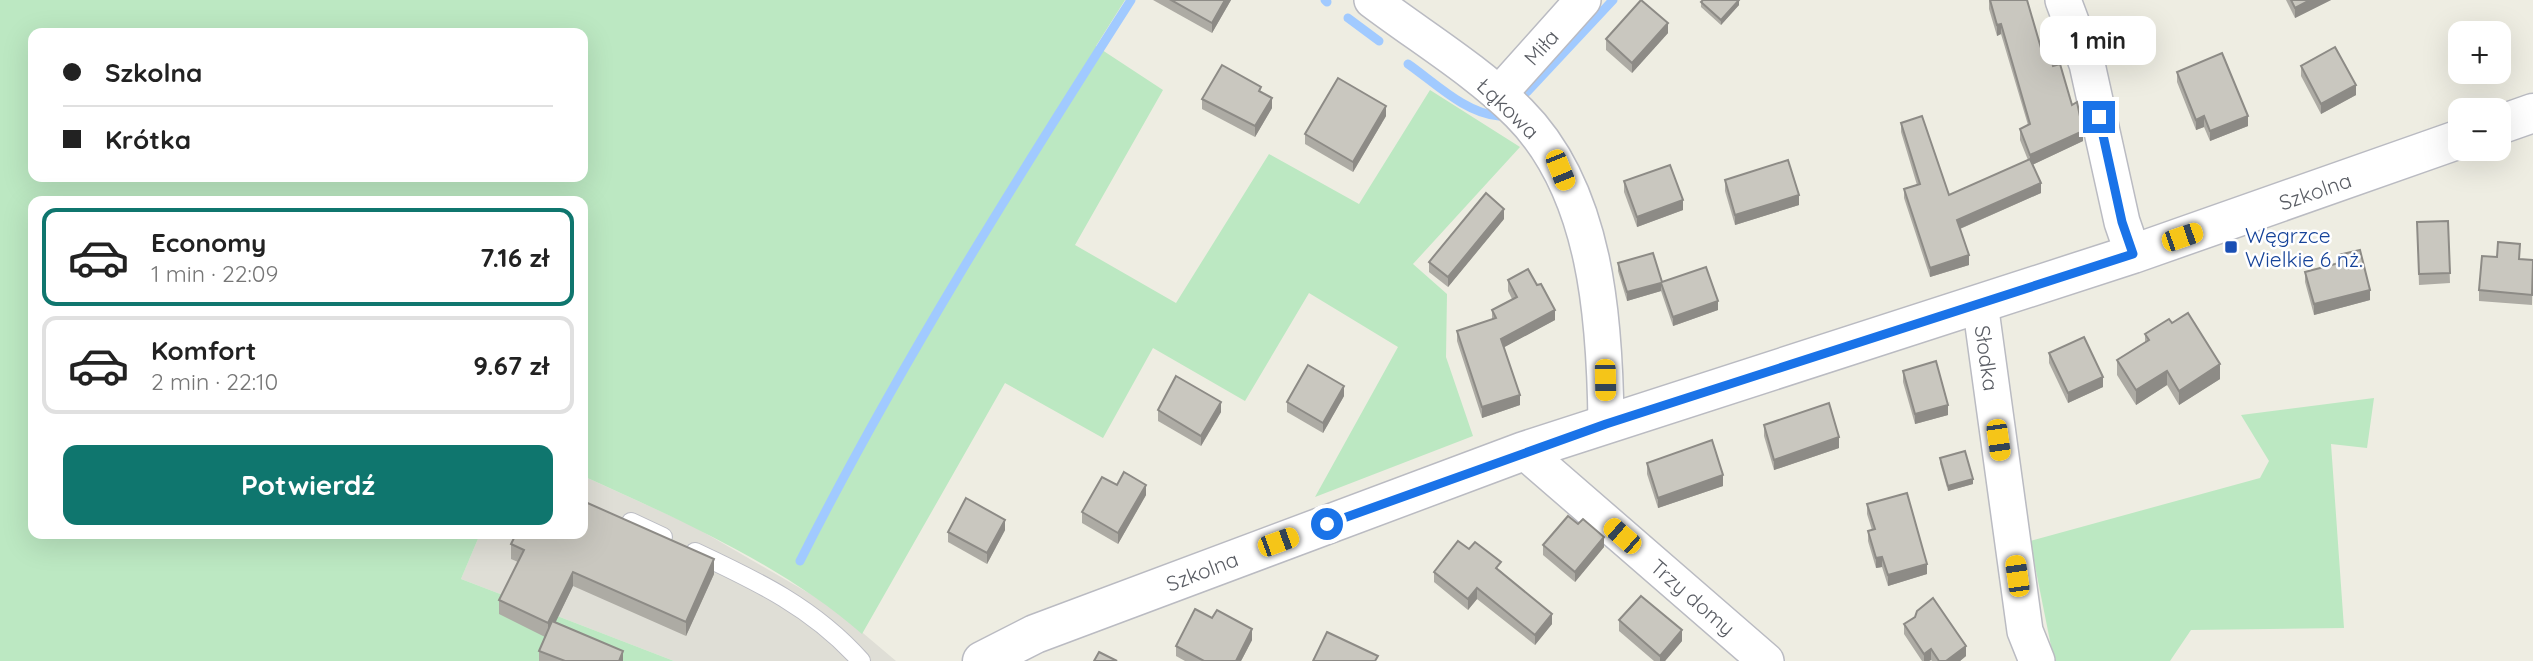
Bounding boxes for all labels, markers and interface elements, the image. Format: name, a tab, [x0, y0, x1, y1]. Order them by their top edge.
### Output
callout: 1 min	[2041, 16, 2157, 64]
map controls	[2448, 21, 2511, 161]
button: +	[2448, 21, 2511, 84]
street label: Miła	[1518, 24, 1564, 70]
text: 1 min	[2070, 26, 2126, 55]
text: Szkolna	[105, 56, 202, 89]
street label: Łąkowa	[1471, 72, 1545, 144]
button: −	[2448, 98, 2511, 161]
route end	[2083, 101, 2115, 133]
text: Krótka	[105, 123, 191, 156]
car	[1543, 147, 1578, 193]
street label: Szkolna	[2275, 166, 2355, 216]
car	[2159, 220, 2206, 254]
place label: Węgrzce Wielkie 6 nż.	[2245, 222, 2363, 272]
icon: car	[67, 226, 130, 289]
text: Economy	[151, 226, 266, 259]
marker: Węgrzce Wielkie 6 nż.	[2223, 239, 2239, 255]
text: 7.16 zł	[480, 241, 549, 274]
text: 1 min · 22:09	[151, 259, 278, 288]
street label: Słodka	[1970, 324, 2004, 392]
icon: car	[67, 334, 130, 397]
text: Komfort	[151, 334, 256, 367]
text: 9.67 zł	[473, 349, 549, 382]
car	[1595, 359, 1616, 401]
text: 2 min · 22:10	[151, 367, 278, 396]
car	[1985, 418, 2012, 462]
button: Potwierdź	[63, 445, 553, 525]
route start	[1311, 508, 1343, 540]
car	[1600, 514, 1645, 558]
car	[1255, 525, 1302, 559]
street label: Szkolna	[1162, 545, 1242, 597]
street label: Trzy domy	[1645, 553, 1741, 641]
car	[2004, 554, 2031, 598]

